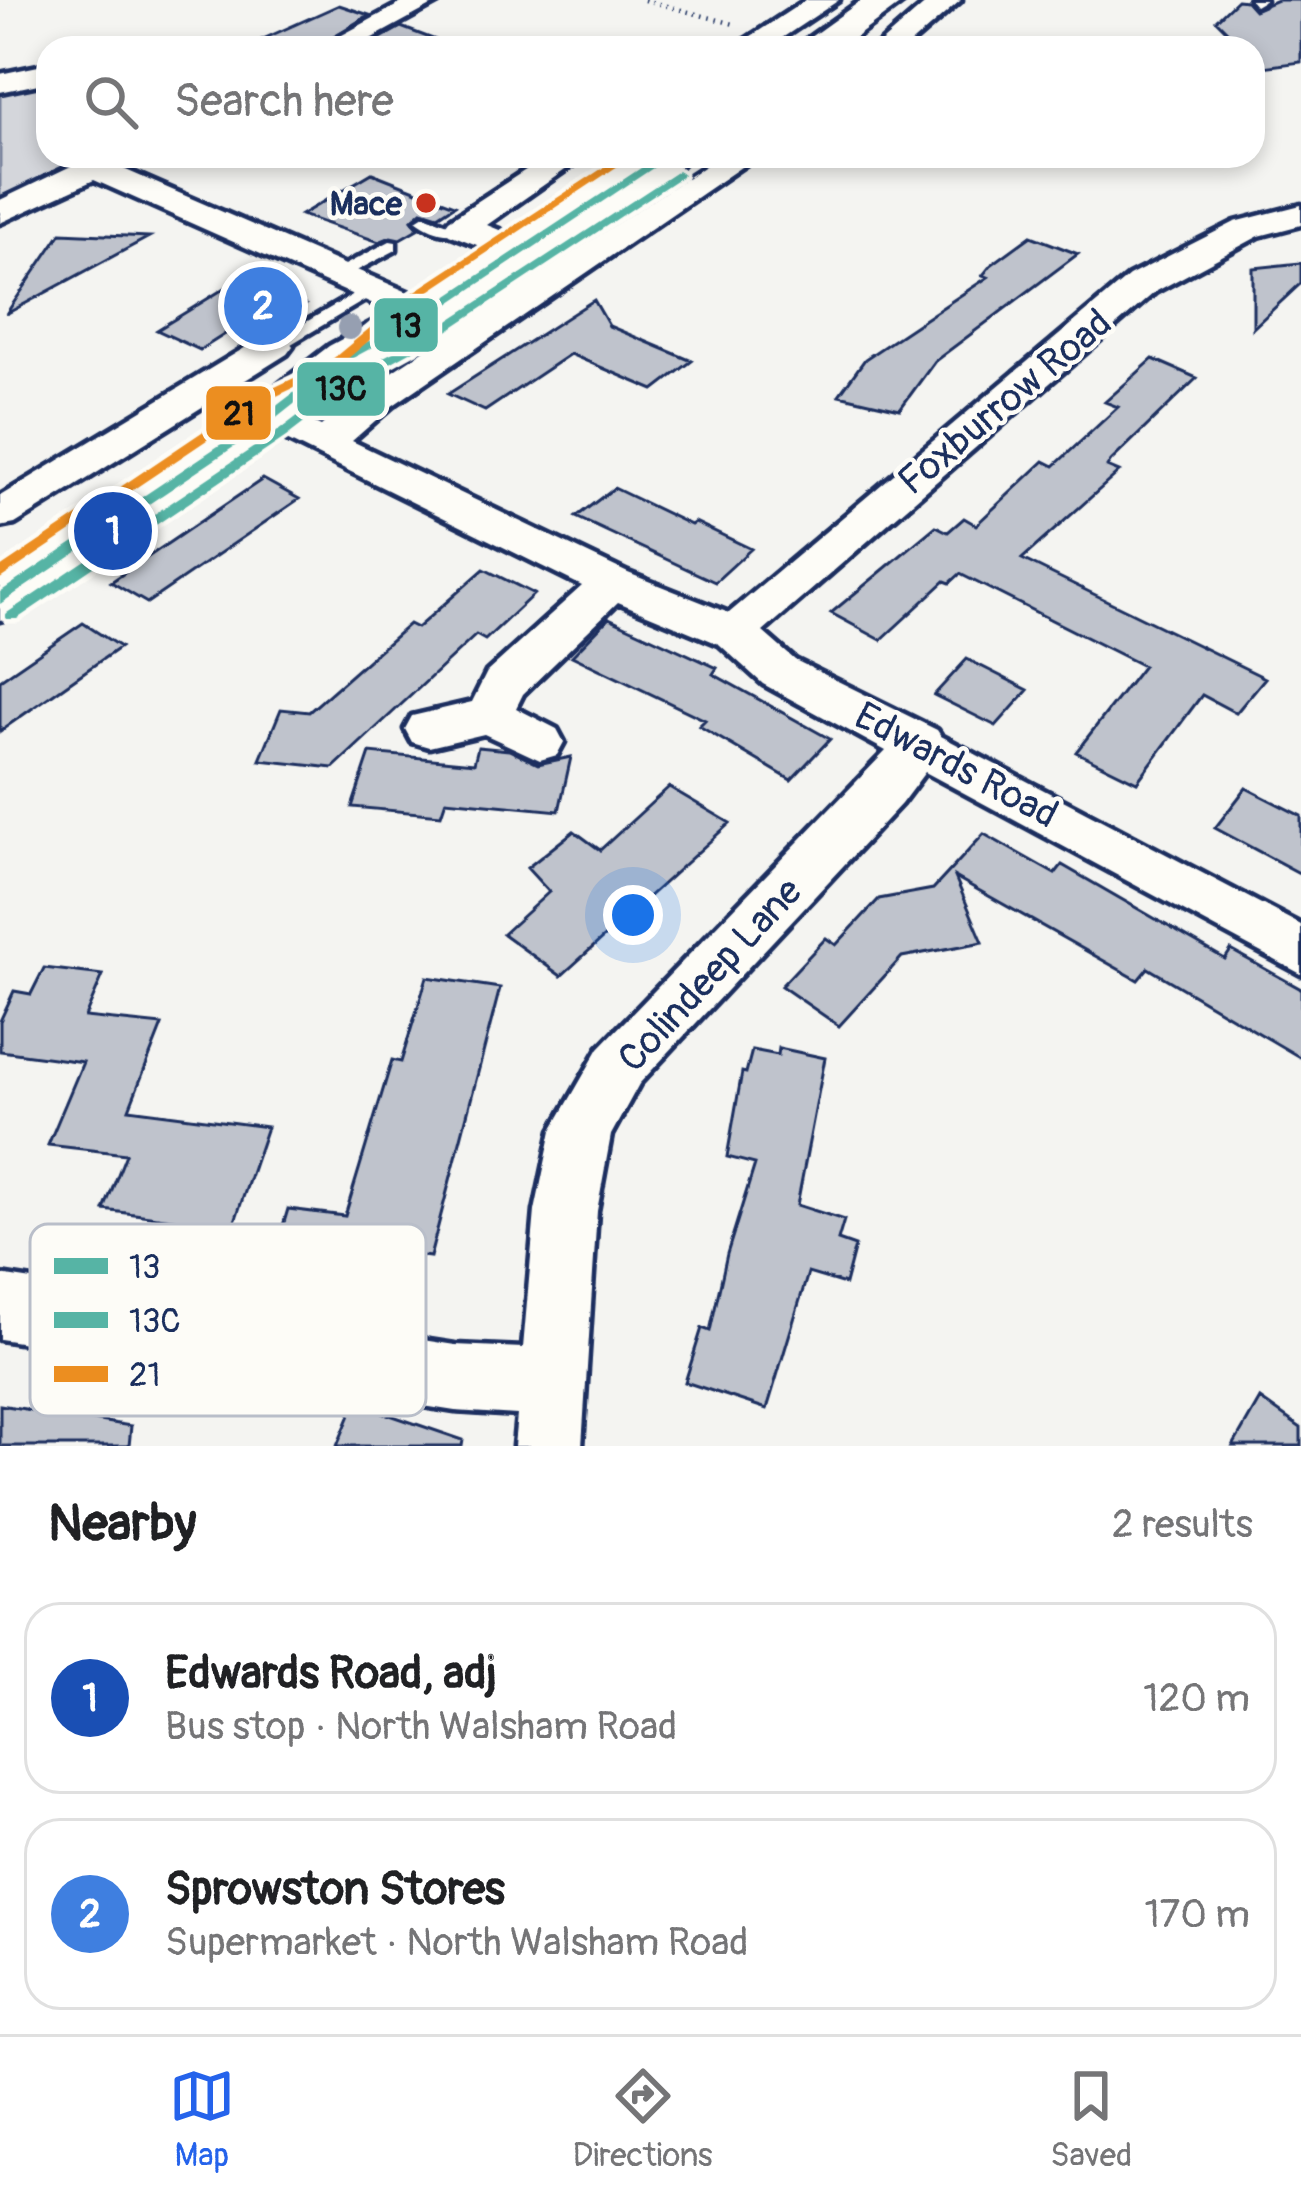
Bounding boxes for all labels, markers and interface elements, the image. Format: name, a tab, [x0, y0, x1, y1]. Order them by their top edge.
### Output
search box	[36, 36, 1265, 168]
icon: search	[78, 69, 144, 135]
text: Search here	[174, 74, 394, 130]
place label: Mace	[330, 184, 403, 225]
marker: Mace	[413, 190, 439, 216]
pin: 2	[224, 261, 302, 351]
line badge: 13	[372, 296, 440, 354]
street label: Foxburrow Road	[888, 299, 1122, 506]
text: 13	[390, 306, 422, 347]
line badge: 13C	[295, 360, 387, 418]
text: 13C	[315, 369, 367, 410]
line badge: 21	[204, 384, 273, 442]
text: 21	[223, 394, 255, 435]
pin: 1	[74, 486, 152, 576]
street label: Edwards Road	[846, 691, 1066, 839]
street label: Colindeep Lane	[608, 868, 813, 1082]
your location	[603, 885, 663, 945]
legend	[30, 1224, 426, 1416]
text: 13	[129, 1247, 160, 1288]
text: 13C	[129, 1301, 181, 1342]
text: 21	[129, 1355, 160, 1396]
text: Nearby	[48, 1492, 196, 1556]
text: 2 results	[1112, 1500, 1253, 1549]
text: Edwards Road, adj	[165, 1646, 497, 1702]
text: 1	[82, 1674, 98, 1723]
text: 120 m	[1143, 1674, 1250, 1723]
text: Bus stop · North Walsham Road	[165, 1702, 677, 1751]
text: Sprowston Stores	[165, 1862, 505, 1918]
text: 2	[79, 1890, 101, 1939]
text: 170 m	[1144, 1890, 1250, 1939]
text: Supermarket · North Walsham Road	[165, 1918, 748, 1967]
tab: Map	[169, 2063, 235, 2176]
tab: Directions	[573, 2063, 713, 2176]
tab: Saved	[1050, 2063, 1132, 2176]

